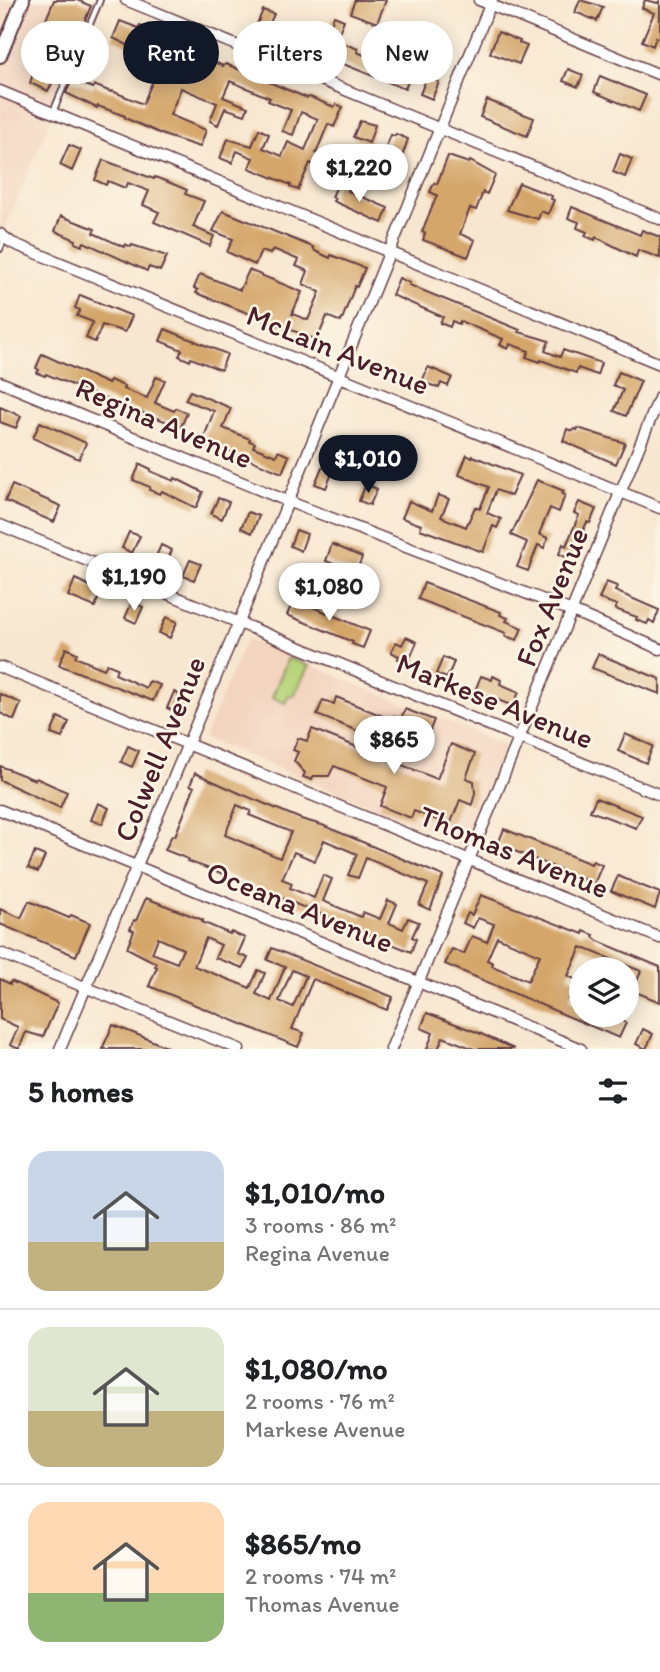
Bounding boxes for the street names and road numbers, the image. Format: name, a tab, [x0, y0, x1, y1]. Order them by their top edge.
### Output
street label: McLain Avenue	[241, 296, 435, 403]
street label: Regina Avenue	[70, 369, 258, 476]
street label: Fox Avenue	[507, 522, 596, 672]
street label: Markese Avenue	[391, 644, 599, 757]
street label: Colwell Avenue	[105, 651, 214, 847]
street label: Thomas Avenue	[414, 797, 615, 906]
street label: Oceana Avenue	[201, 852, 399, 961]

